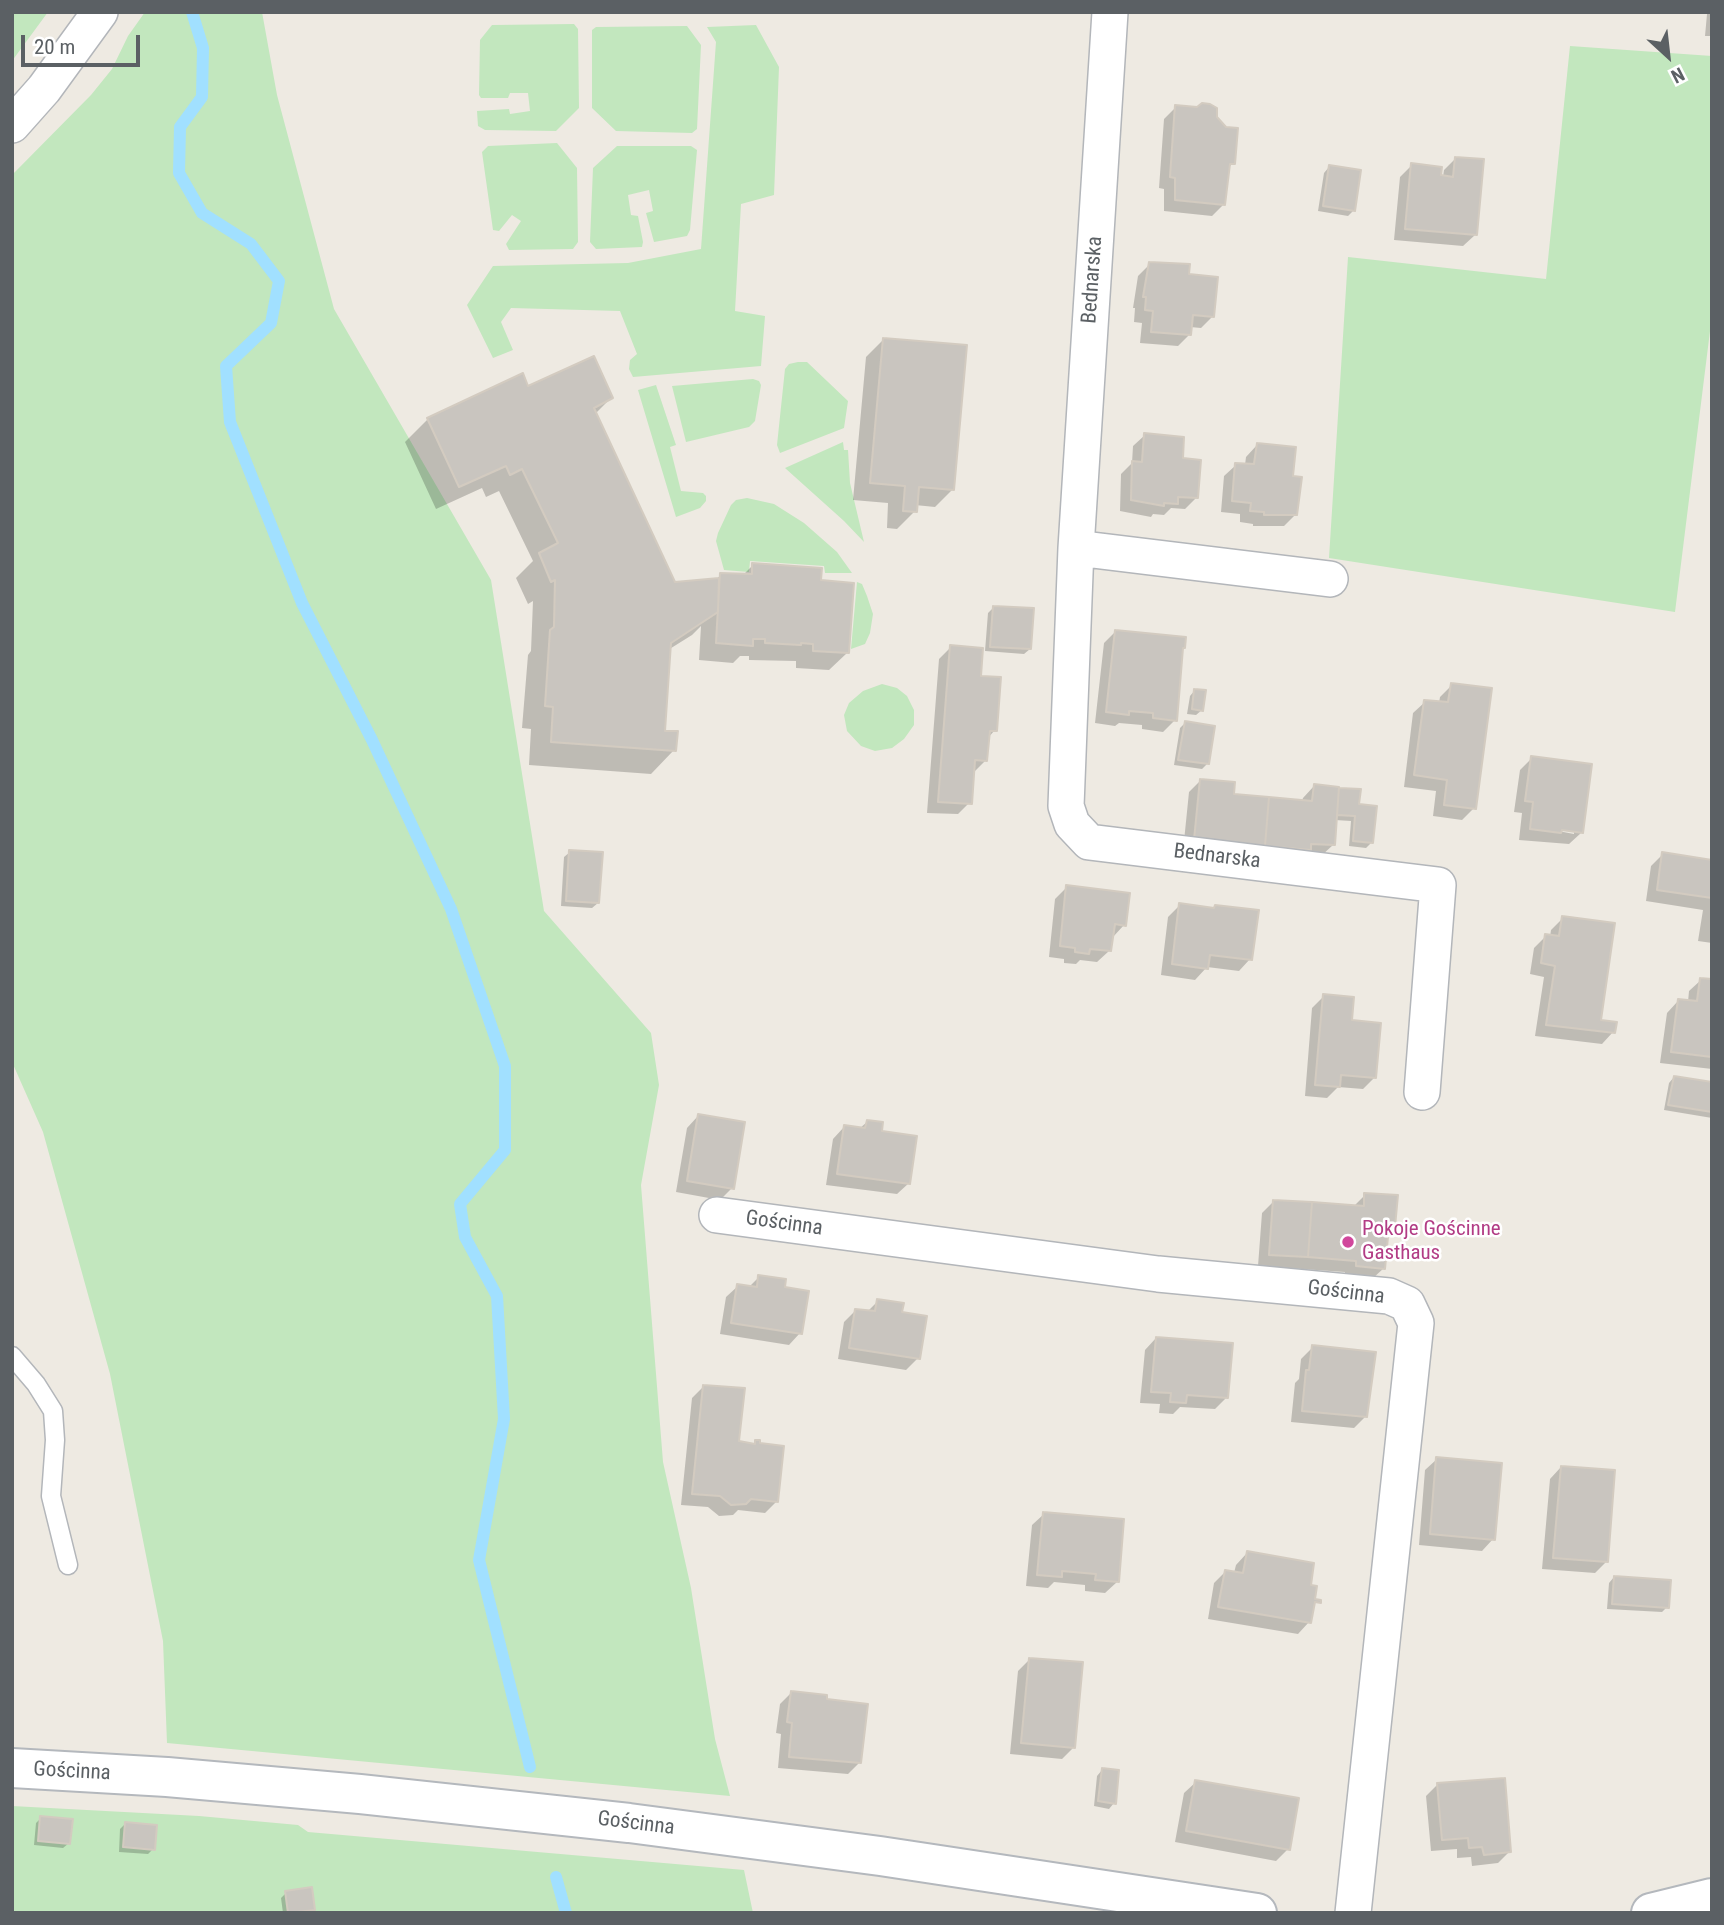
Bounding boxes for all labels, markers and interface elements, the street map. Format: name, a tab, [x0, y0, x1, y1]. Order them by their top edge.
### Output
scale bar	[24, 21, 144, 65]
north arrow	[1633, 21, 1703, 91]
text: 20 m	[34, 35, 75, 59]
text: N	[1667, 62, 1688, 88]
street label: Bednarska	[1077, 235, 1109, 325]
street label: Bednarska	[1172, 839, 1262, 875]
street label: Gościnna	[744, 1206, 824, 1242]
place label: Pokoje Gościnne Gasthaus	[1362, 1217, 1501, 1267]
marker: Pokoje Gościnne Gasthaus	[1340, 1234, 1356, 1250]
street label: Gościnna	[1306, 1276, 1386, 1310]
street label: Gościnna	[33, 1757, 111, 1787]
street label: Gościnna	[596, 1807, 676, 1841]

